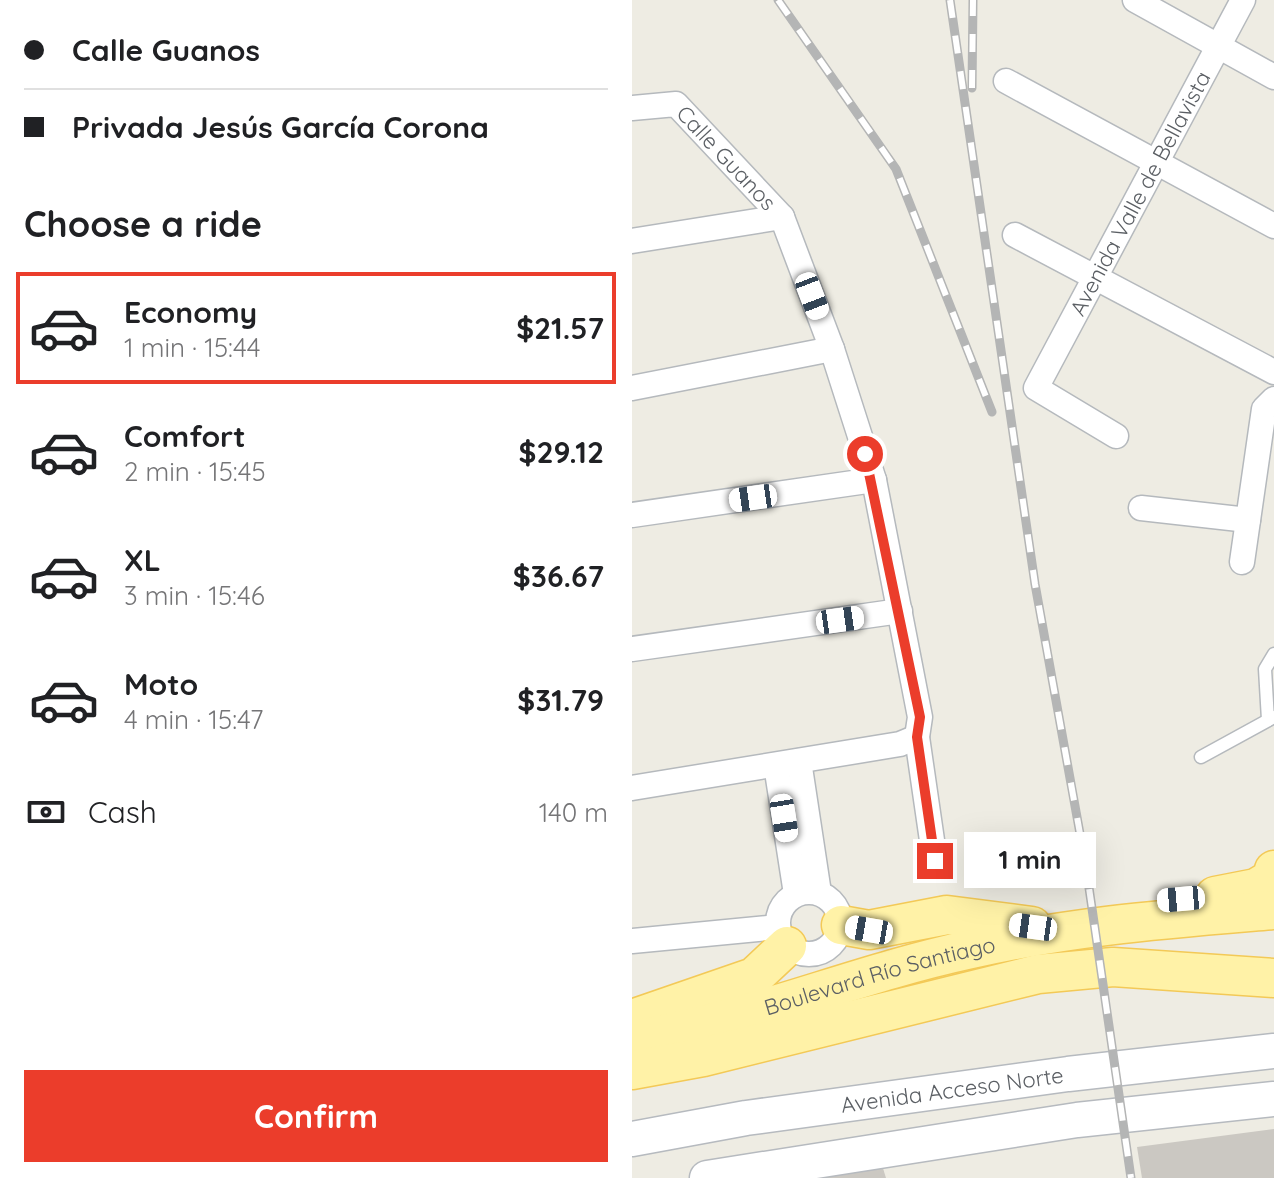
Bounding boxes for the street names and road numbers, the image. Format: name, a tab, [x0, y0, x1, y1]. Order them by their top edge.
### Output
street label: Avenida Valle de Bellavista	[1063, 66, 1217, 320]
street label: Calle Guanos	[671, 100, 782, 216]
street label: Boulevard Río Santiago	[761, 930, 998, 1021]
street label: Avenida Acceso Norte	[839, 1061, 1065, 1119]

